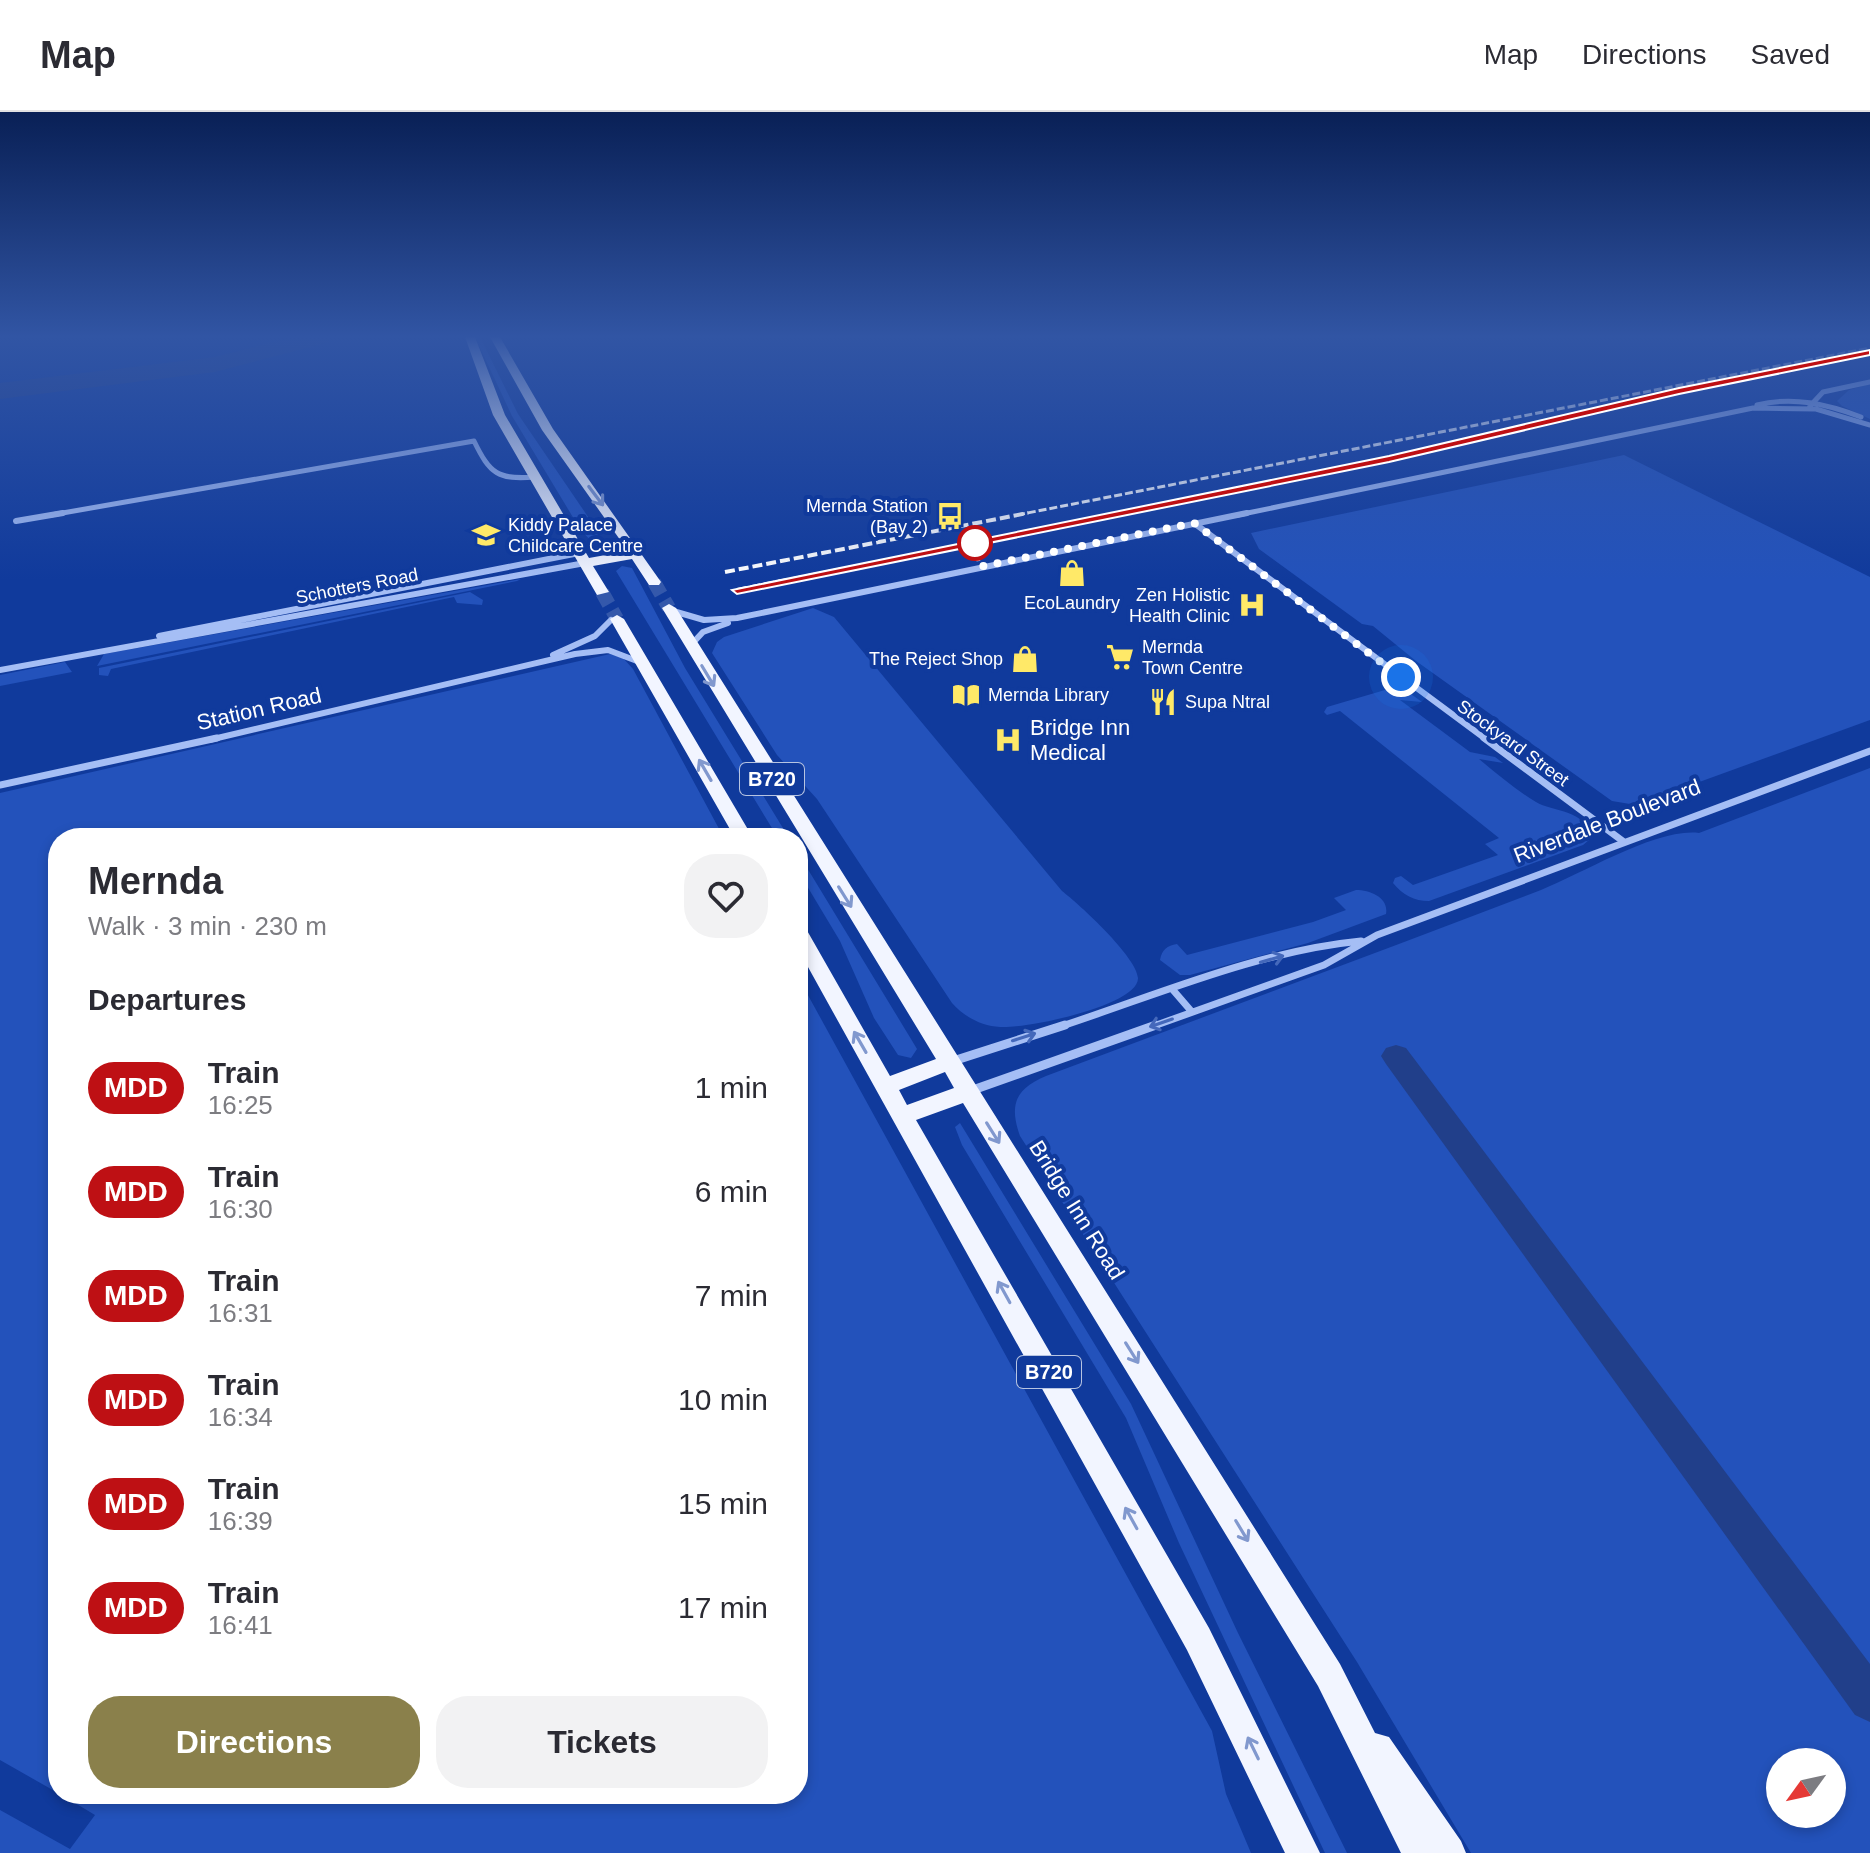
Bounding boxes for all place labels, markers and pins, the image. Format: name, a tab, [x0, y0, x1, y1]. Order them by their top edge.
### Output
place label: Mernda Station (Bay 2)	[806, 496, 928, 537]
bus stop icon: Mernda Station (Bay 2)	[935, 501, 965, 531]
place label: Kiddy Palace Childcare Centre	[508, 515, 643, 556]
school or university icon: Kiddy Palace Childcare Centre	[471, 520, 501, 550]
unlabelled marker	[958, 526, 992, 560]
shop icon: EcoLaundry	[1057, 558, 1087, 588]
place label: Zen Holistic Health Clinic	[1129, 585, 1230, 626]
hospital icon: Zen Holistic Health Clinic	[1237, 590, 1267, 620]
place label: EcoLaundry	[1024, 593, 1120, 613]
place label: Mernda Town Centre	[1142, 637, 1243, 678]
supermarket icon: Mernda Town Centre	[1105, 642, 1135, 672]
shop icon: The Reject Shop	[1010, 644, 1040, 674]
place label: The Reject Shop	[869, 649, 1003, 669]
library icon: Mernda Library	[951, 680, 981, 710]
place label: Mernda Library	[988, 685, 1109, 705]
restaurant icon: Supa Ntral	[1148, 687, 1178, 717]
place label: Supa Ntral	[1185, 692, 1270, 712]
place label: Bridge Inn Medical	[1030, 715, 1130, 765]
hospital icon: Bridge Inn Medical	[993, 725, 1023, 755]

